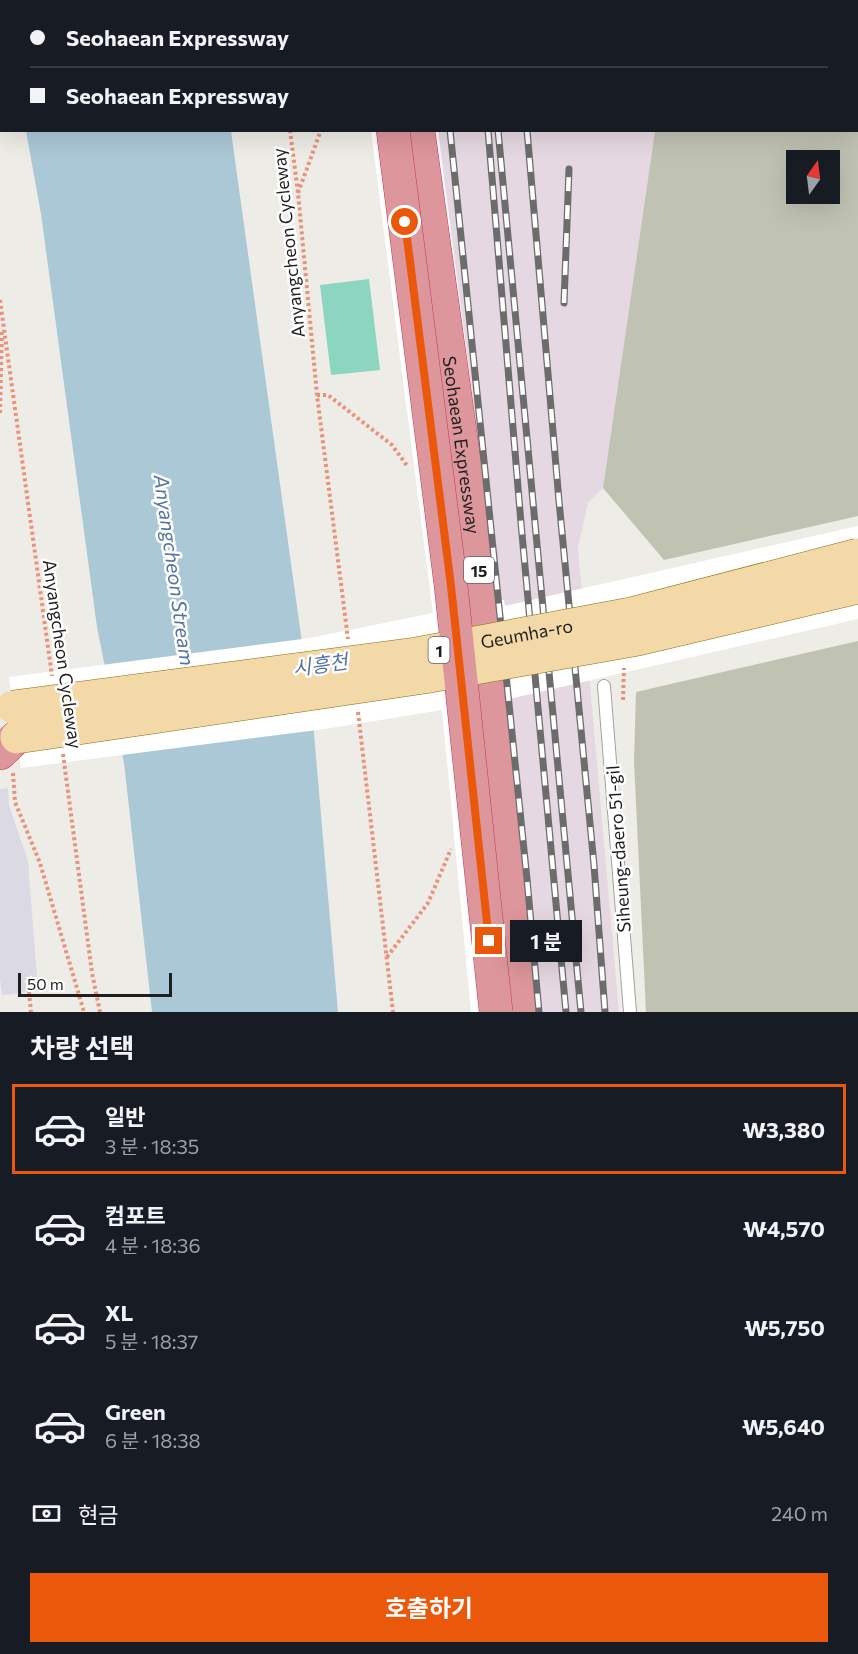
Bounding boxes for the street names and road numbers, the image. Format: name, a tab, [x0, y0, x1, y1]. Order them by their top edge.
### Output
street label: Anyangcheon Cycleway	[267, 147, 309, 339]
street label: Seohaean Expressway	[439, 355, 485, 535]
road number: 15	[464, 557, 494, 583]
street label: Anyangcheon Cycleway	[39, 558, 87, 750]
street label: Geumha-ro	[479, 614, 575, 653]
road number: 1	[428, 637, 450, 663]
street label: Siheung-daero 51-gil	[601, 765, 635, 933]

